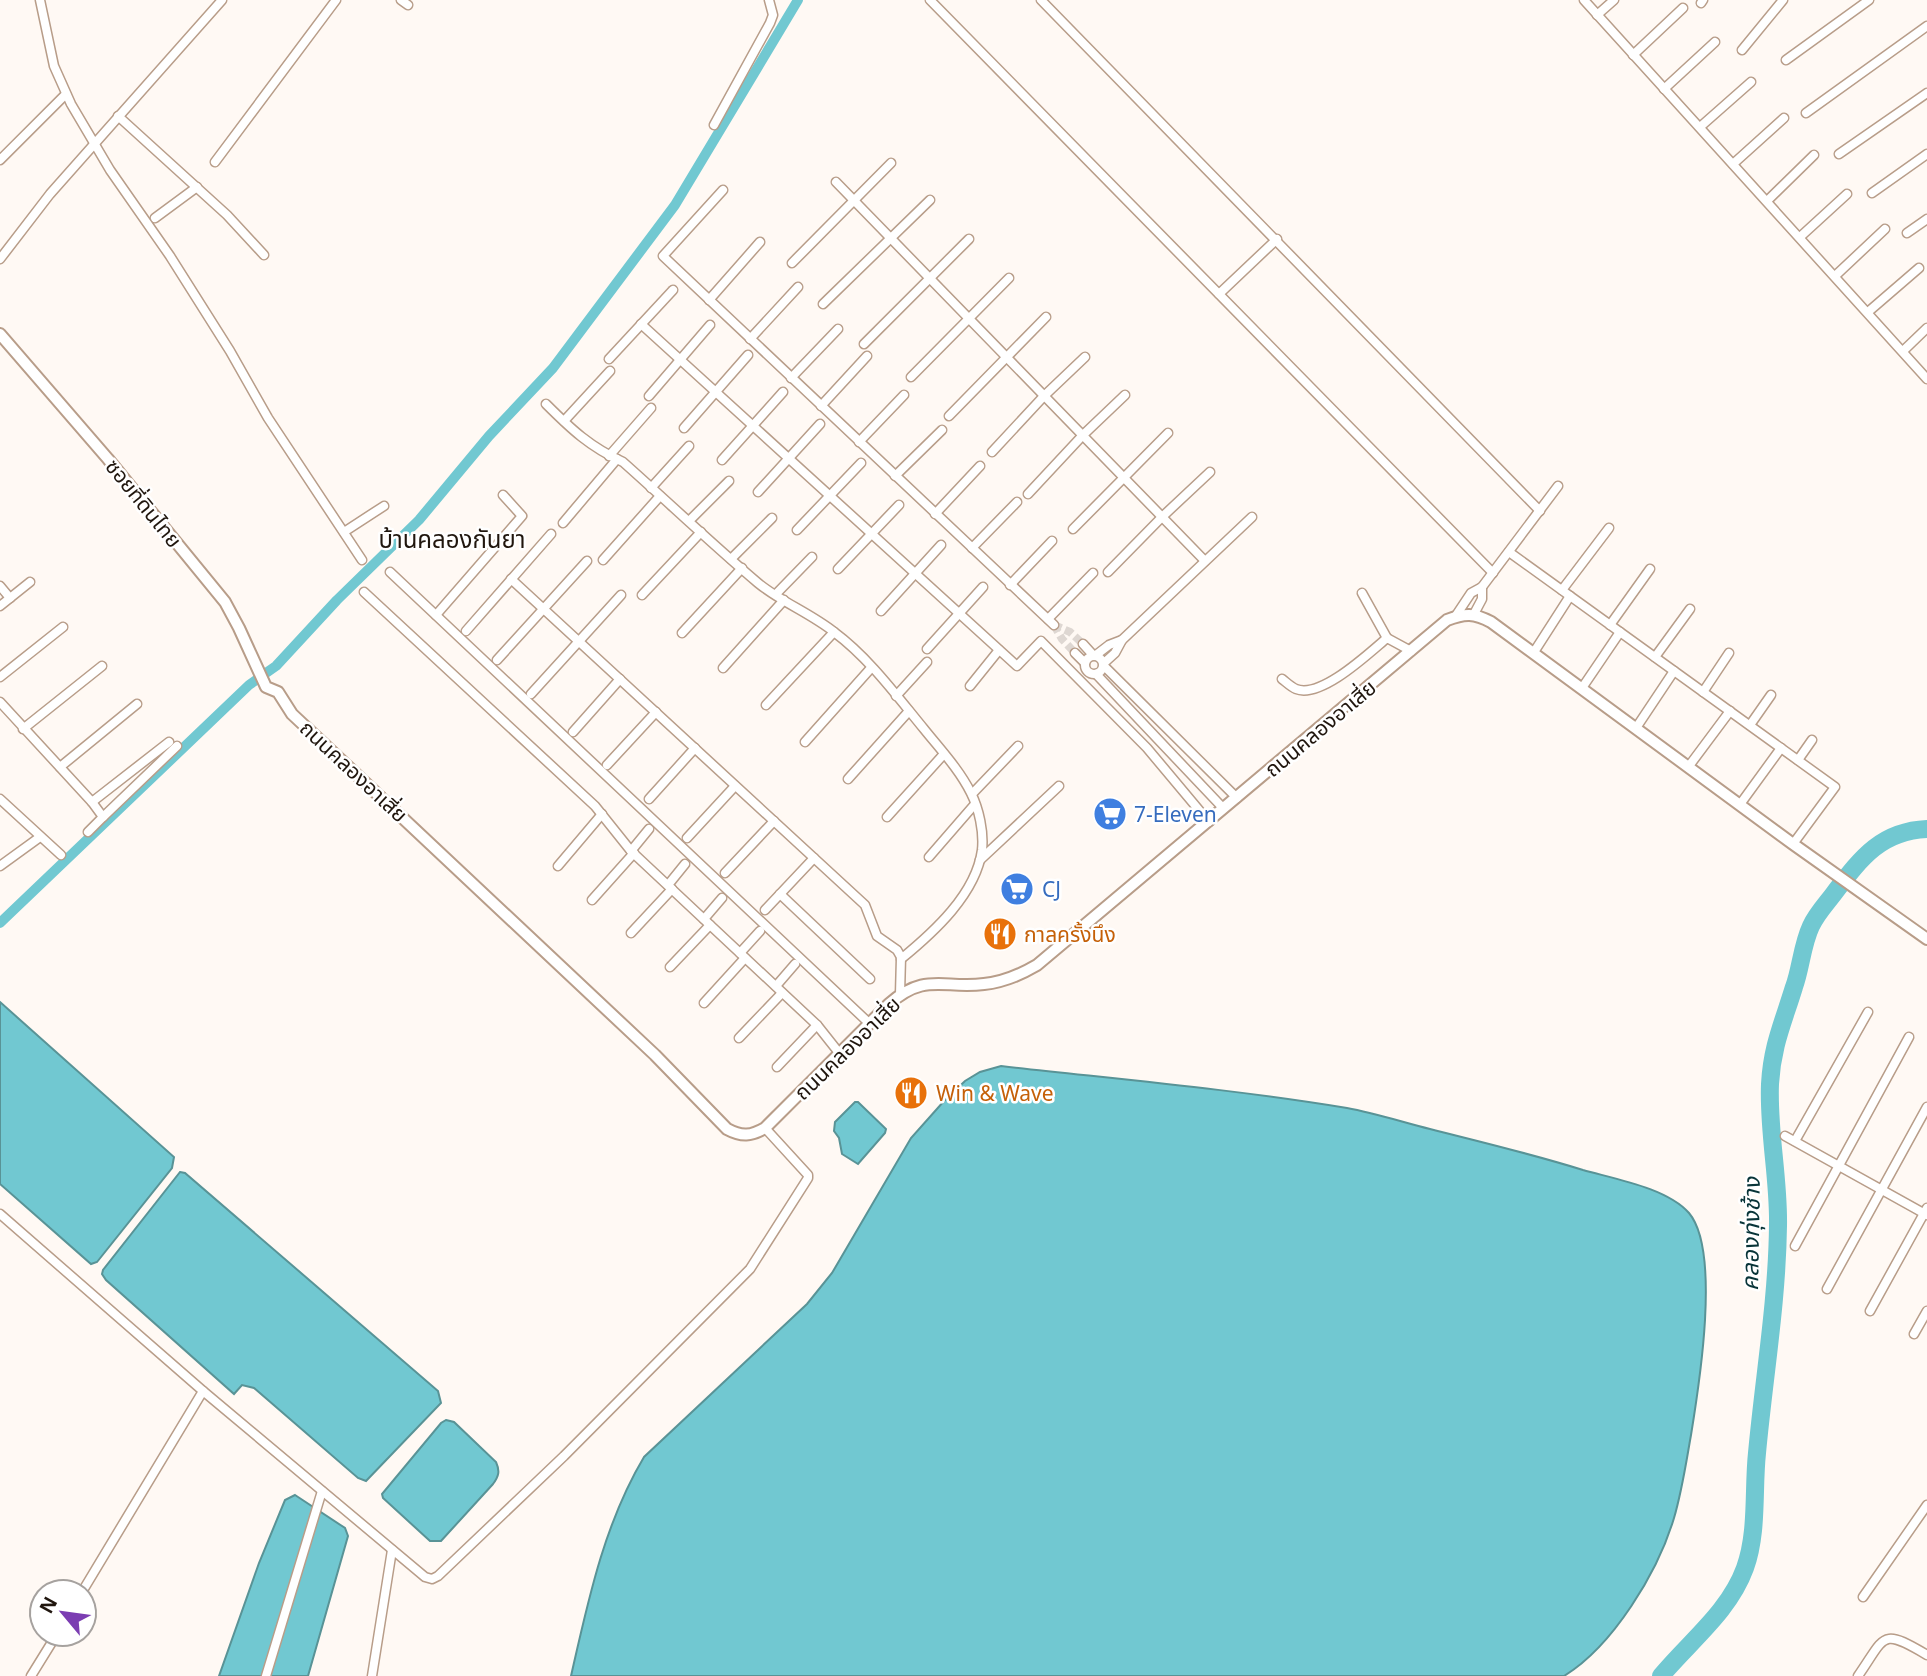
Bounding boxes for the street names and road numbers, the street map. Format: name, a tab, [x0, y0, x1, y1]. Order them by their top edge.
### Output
street label: ซอยที่ดินไทย	[100, 453, 188, 553]
street label: ถนนคลองอาเสี่ย	[1258, 673, 1382, 783]
street label: ถนนคลองอาเสี่ย	[294, 714, 414, 828]
street label: ถนนคลองอาเสี่ย	[788, 990, 906, 1106]

